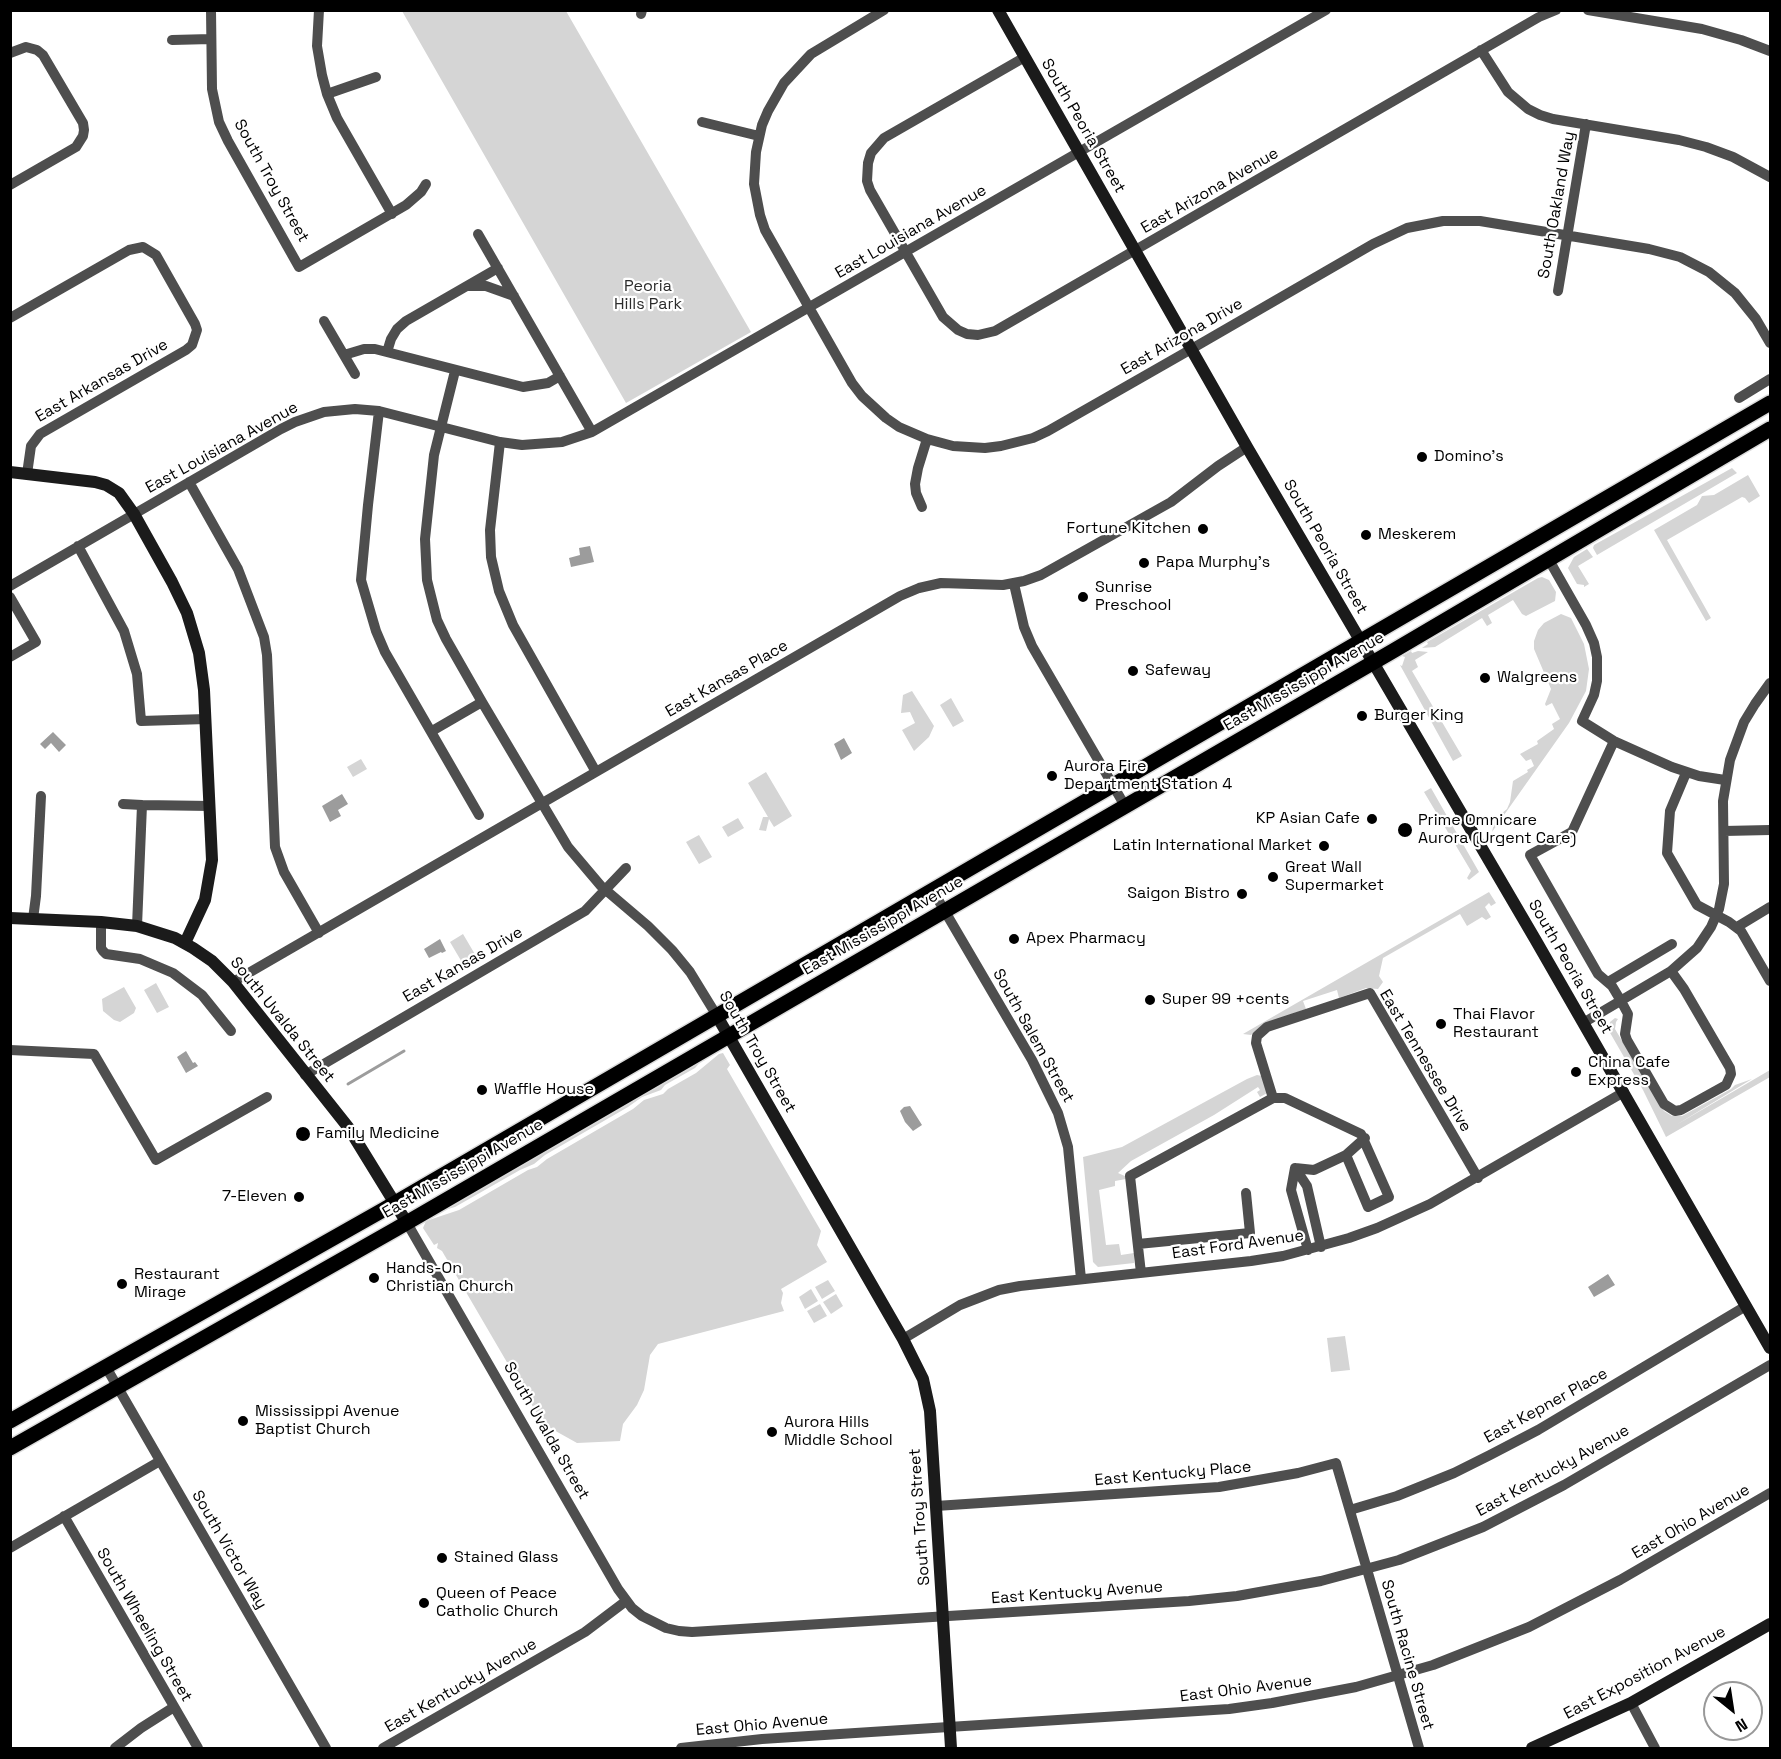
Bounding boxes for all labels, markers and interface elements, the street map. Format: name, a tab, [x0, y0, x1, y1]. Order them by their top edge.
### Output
street label: South Peoria Street	[1037, 56, 1129, 196]
street label: South Troy Street	[229, 116, 313, 246]
street label: South Oakland Way	[1535, 130, 1579, 280]
street label: East Arizona Avenue	[1138, 144, 1282, 238]
street label: East Louisiana Avenue	[832, 181, 990, 283]
park label: Peoria Hills Park	[614, 277, 682, 315]
street label: East Arizona Drive	[1118, 294, 1246, 380]
street label: East Arkansas Drive	[32, 335, 172, 427]
street label: East Louisiana Avenue	[142, 398, 302, 498]
place label: Domino's	[1434, 447, 1504, 467]
marker: Domino's	[1415, 450, 1429, 464]
street label: South Peoria Street	[1279, 477, 1371, 617]
place label: Fortune Kitchen	[1067, 519, 1191, 539]
marker: Fortune Kitchen	[1196, 522, 1210, 536]
place label: Meskerem	[1378, 525, 1456, 545]
marker: Meskerem	[1359, 528, 1373, 542]
place label: Papa Murphy's	[1156, 553, 1270, 573]
marker: Papa Murphy's	[1137, 556, 1151, 570]
place label: Sunrise Preschool	[1095, 578, 1171, 616]
marker: Sunrise Preschool	[1076, 590, 1090, 604]
street label: East Mississippi Avenue	[1220, 628, 1388, 736]
street label: East Kansas Place	[662, 636, 792, 722]
place label: Safeway	[1145, 661, 1211, 681]
marker: Safeway	[1126, 664, 1140, 678]
place label: Walgreens	[1497, 668, 1577, 688]
marker: Walgreens	[1478, 671, 1492, 685]
place label: Burger King	[1374, 706, 1464, 726]
marker: Burger King	[1355, 709, 1369, 723]
place label: Aurora Fire Department Station 4	[1064, 757, 1232, 795]
marker: Aurora Fire Department Station 4	[1045, 769, 1059, 783]
place label: KP Asian Cafe	[1256, 809, 1360, 829]
place label: Prime Omnicare Aurora (Urgent Care)	[1418, 811, 1576, 849]
marker: KP Asian Cafe	[1365, 812, 1379, 826]
marker: Prime Omnicare Aurora (Urgent Care)	[1396, 821, 1414, 839]
place label: Latin International Market	[1113, 836, 1312, 856]
marker: Latin International Market	[1317, 839, 1331, 853]
place label: Great Wall Supermarket	[1285, 858, 1384, 896]
marker: Great Wall Supermarket	[1266, 870, 1280, 884]
street label: East Mississippi Avenue	[799, 872, 967, 980]
place label: Saigon Bistro	[1127, 884, 1230, 904]
marker: Saigon Bistro	[1235, 887, 1249, 901]
street label: South Peoria Street	[1524, 897, 1616, 1037]
street label: East Kansas Drive	[400, 923, 526, 1007]
place label: Apex Pharmacy	[1026, 929, 1146, 949]
marker: Apex Pharmacy	[1007, 932, 1021, 946]
street label: South Uvalda Street	[226, 954, 338, 1086]
street label: South Salem Street	[988, 966, 1078, 1106]
street label: East Tennessee Drive	[1375, 986, 1475, 1136]
street label: South Troy Street	[714, 988, 800, 1116]
place label: Super 99 +cents	[1162, 990, 1290, 1010]
marker: Super 99 +cents	[1143, 993, 1157, 1007]
place label: Thai Flavor Restaurant	[1453, 1005, 1539, 1043]
marker: Thai Flavor Restaurant	[1434, 1017, 1448, 1031]
place label: China Cafe Express	[1588, 1053, 1670, 1091]
marker: China Cafe Express	[1569, 1065, 1583, 1079]
place label: Waffle House	[494, 1080, 594, 1100]
marker: Waffle House	[475, 1083, 489, 1097]
street label: East Mississippi Avenue	[379, 1115, 547, 1223]
place label: Family Medicine	[316, 1124, 440, 1144]
marker: Family Medicine	[294, 1125, 312, 1143]
place label: 7-Eleven	[222, 1187, 287, 1207]
marker: 7-Eleven	[292, 1190, 306, 1204]
street label: East Ford Avenue	[1171, 1226, 1305, 1264]
place label: Hands-On Christian Church	[386, 1259, 514, 1297]
place label: Restaurant Mirage	[134, 1265, 220, 1303]
marker: Hands-On Christian Church	[367, 1271, 381, 1285]
marker: Restaurant Mirage	[115, 1277, 129, 1291]
street label: South Uvalda Street	[499, 1359, 593, 1503]
street label: East Kepner Place	[1481, 1364, 1611, 1448]
place label: Mississippi Avenue Baptist Church	[255, 1402, 399, 1440]
place label: Aurora Hills Middle School	[784, 1413, 893, 1451]
marker: Mississippi Avenue Baptist Church	[236, 1414, 250, 1428]
street label: East Kentucky Avenue	[1473, 1421, 1633, 1521]
marker: Aurora Hills Middle School	[765, 1425, 779, 1439]
street label: South Troy Street	[906, 1448, 934, 1586]
street label: East Kentucky Place	[1094, 1458, 1252, 1490]
street label: East Ohio Avenue	[1629, 1480, 1753, 1564]
street label: South Victor Way	[187, 1487, 271, 1613]
street label: South Wheeling Street	[92, 1545, 196, 1705]
place label: Stained Glass	[454, 1548, 558, 1568]
marker: Stained Glass	[435, 1551, 449, 1565]
street label: East Kentucky Avenue	[990, 1577, 1164, 1609]
street label: South Racine Street	[1376, 1578, 1438, 1732]
place label: Queen of Peace Catholic Church	[436, 1584, 558, 1622]
marker: Queen of Peace Catholic Church	[417, 1596, 431, 1610]
street label: East Exposition Avenue	[1561, 1622, 1729, 1724]
street label: East Kentucky Avenue	[382, 1635, 540, 1737]
street label: East Ohio Avenue	[1179, 1671, 1313, 1707]
north arrow	[1703, 1681, 1763, 1741]
street label: East Ohio Avenue	[695, 1710, 829, 1740]
text: N	[1731, 1714, 1751, 1737]

